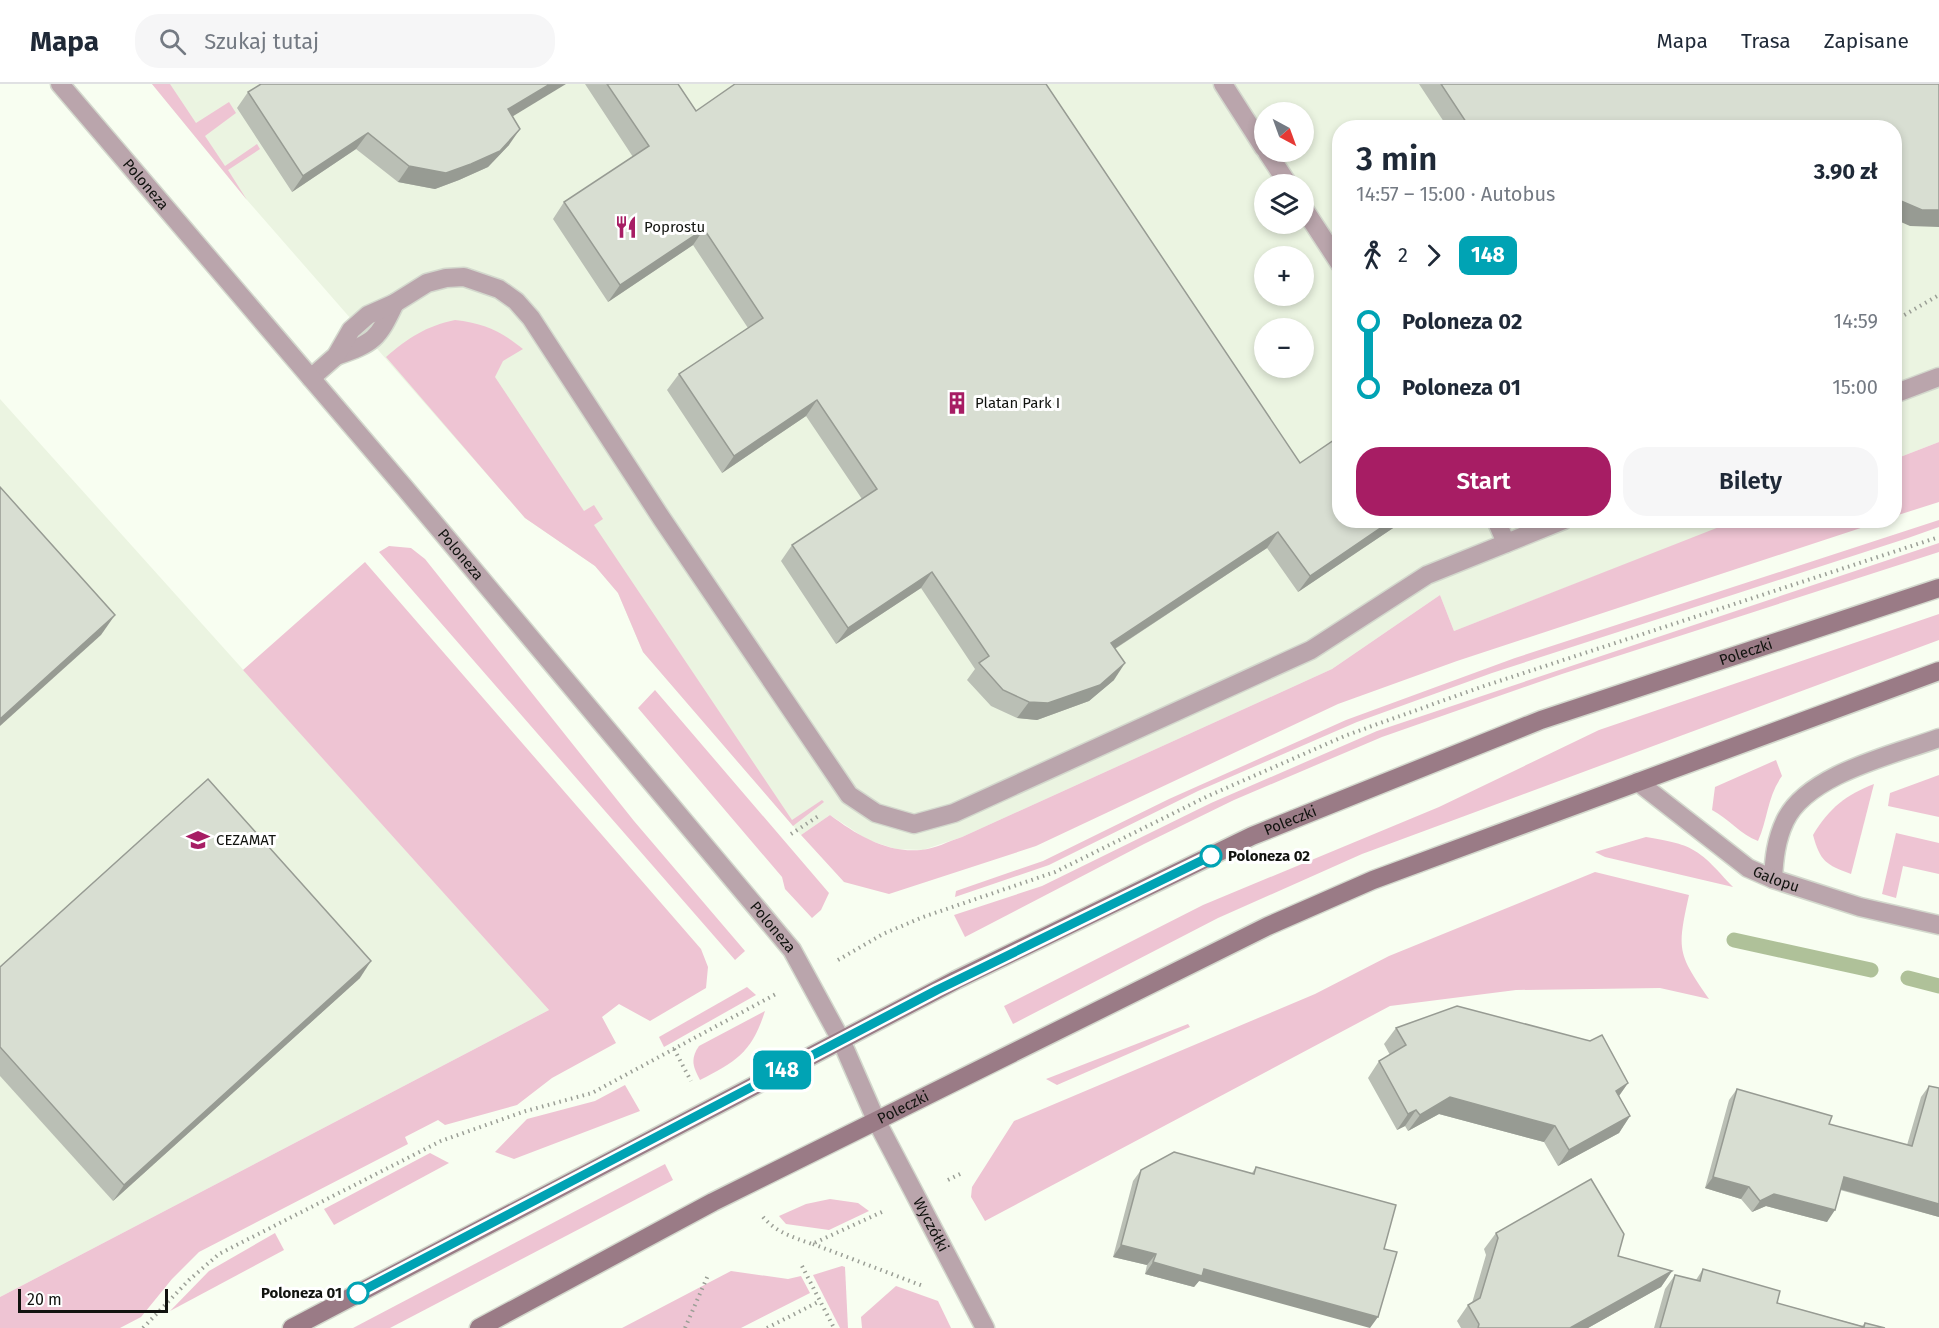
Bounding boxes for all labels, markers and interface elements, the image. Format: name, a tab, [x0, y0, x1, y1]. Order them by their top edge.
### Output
search box	[135, 14, 555, 68]
text: Mapa	[30, 25, 99, 58]
icon: search	[156, 25, 189, 58]
text: Szukaj tutaj	[204, 28, 319, 55]
text: Mapa	[1656, 28, 1708, 54]
text: Trasa	[1741, 28, 1791, 54]
text: Zapisane	[1824, 28, 1909, 54]
north arrow	[1254, 102, 1314, 162]
map controls	[1254, 102, 1314, 378]
text: 3 min	[1356, 139, 1437, 179]
street label: Poloneza	[119, 155, 173, 214]
text: 3.90 zł	[1814, 158, 1878, 185]
button: layers	[1254, 174, 1314, 234]
text: 14:57 – 15:00 · Autobus	[1356, 182, 1555, 206]
restaurant icon: Poprostu	[613, 214, 639, 240]
place label: Poprostu	[644, 218, 705, 236]
icon: walk	[1356, 239, 1389, 272]
icon: forward	[1417, 239, 1450, 272]
text: 148	[1471, 242, 1505, 268]
text: 2	[1398, 243, 1408, 267]
button: +	[1254, 246, 1314, 306]
text: Poloneza 02	[1402, 308, 1522, 335]
text: 14:59	[1834, 309, 1878, 333]
button: −	[1254, 318, 1314, 378]
text: Poloneza 01	[1402, 374, 1521, 401]
text: 15:00	[1832, 375, 1878, 399]
building icon: Platan Park I	[944, 390, 970, 416]
place label: Platan Park I	[975, 394, 1060, 412]
button: Start	[1356, 447, 1611, 516]
button: Bilety	[1623, 447, 1878, 516]
street label: Poloneza	[434, 525, 487, 584]
street label: Poleczki	[1717, 635, 1775, 669]
street label: Poleczki	[1261, 802, 1319, 839]
school or university icon: CEZAMAT	[185, 827, 211, 853]
place label: CEZAMAT	[216, 831, 276, 849]
marker: Poloneza 02	[1200, 845, 1222, 867]
place label: Poloneza 02	[1228, 847, 1310, 865]
street label: Galopu	[1750, 862, 1802, 896]
street label: Poloneza	[746, 898, 799, 956]
line badge: 148	[748, 1050, 816, 1090]
text: 148	[765, 1057, 799, 1083]
street label: Poleczki	[874, 1087, 932, 1128]
street label: Wyczółki	[909, 1195, 952, 1255]
marker: Poloneza 01	[347, 1282, 369, 1304]
place label: Poloneza 01	[261, 1284, 342, 1302]
scale bar	[18, 1286, 168, 1314]
text: 20 m	[27, 1290, 62, 1309]

